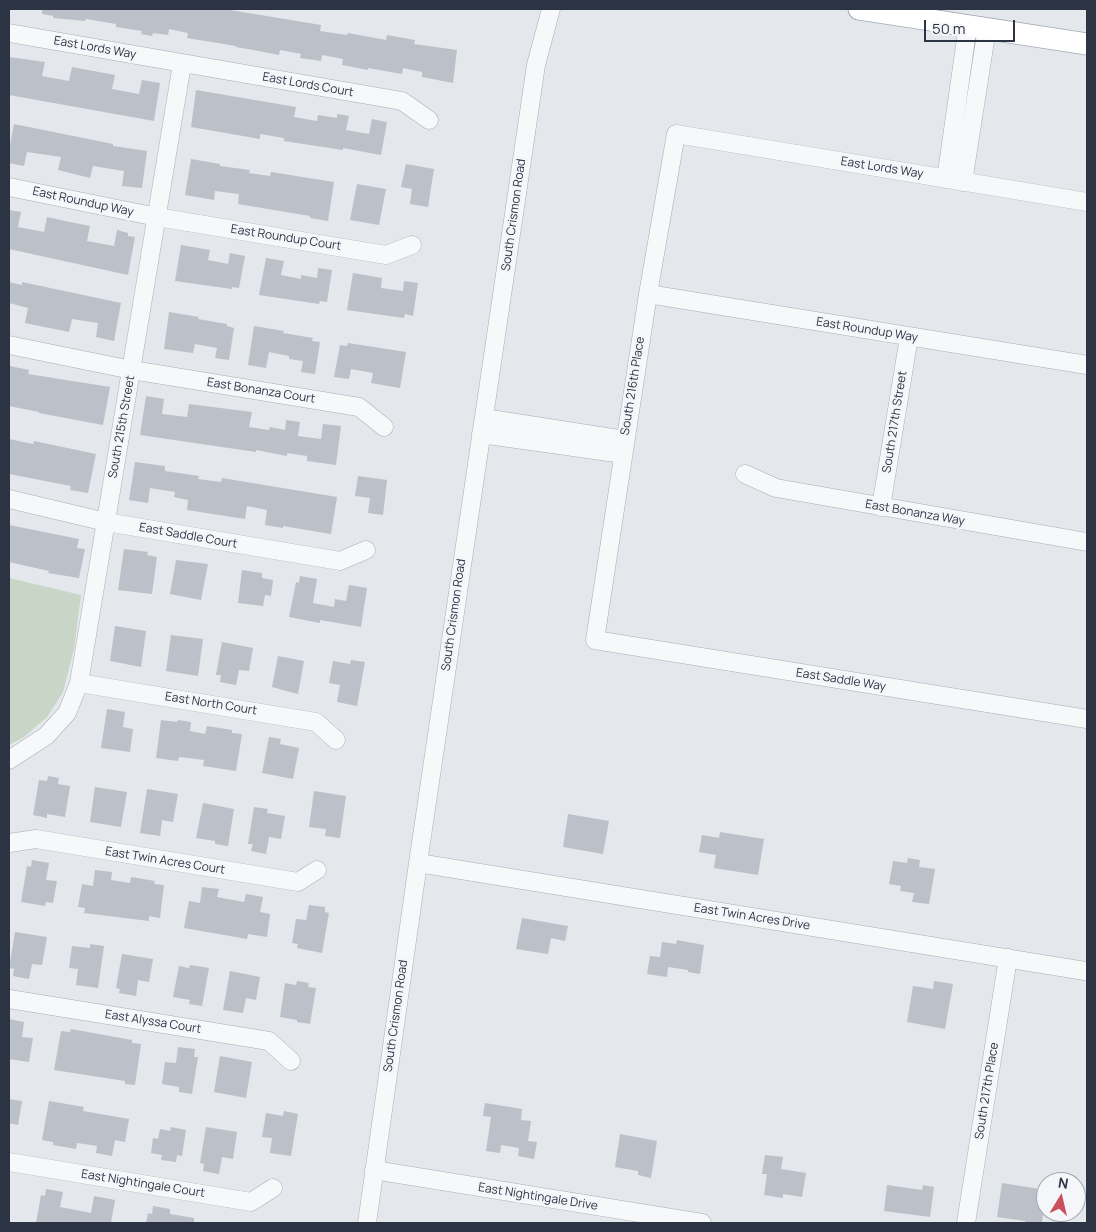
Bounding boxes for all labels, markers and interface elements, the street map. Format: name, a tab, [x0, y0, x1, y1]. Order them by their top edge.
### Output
scale bar	[926, 10, 1017, 42]
text: 50 m	[932, 18, 966, 39]
street label: East Lords Way	[53, 34, 137, 62]
street label: East Lords Court	[261, 70, 355, 100]
street label: East Lords Way	[840, 154, 924, 182]
street label: South Crismon Road	[499, 158, 529, 272]
street label: East Roundup Way	[31, 184, 135, 220]
street label: East Roundup Court	[230, 222, 342, 254]
street label: East Roundup Way	[815, 315, 919, 345]
street label: South 216th Place	[618, 336, 648, 436]
street label: South 217th Street	[880, 370, 910, 474]
street label: South 215th Street	[106, 375, 138, 479]
street label: East Bonanza Court	[206, 375, 316, 407]
street label: East Bonanza Way	[864, 497, 966, 529]
street label: East Saddle Court	[138, 520, 238, 552]
street label: South Crismon Road	[439, 558, 469, 672]
street label: East Saddle Way	[795, 666, 887, 694]
street label: East North Court	[164, 690, 258, 718]
street label: East Twin Acres Court	[104, 844, 226, 878]
street label: East Twin Acres Drive	[693, 901, 811, 933]
street label: South Crismon Road	[381, 959, 411, 1073]
street label: East Alyssa Court	[104, 1007, 202, 1037]
street label: South 217th Place	[972, 1041, 1002, 1141]
street label: East Nightingale Court	[80, 1167, 206, 1201]
north arrow	[1036, 1172, 1086, 1222]
text: N	[1057, 1173, 1070, 1193]
street label: East Nightingale Drive	[477, 1180, 599, 1214]

